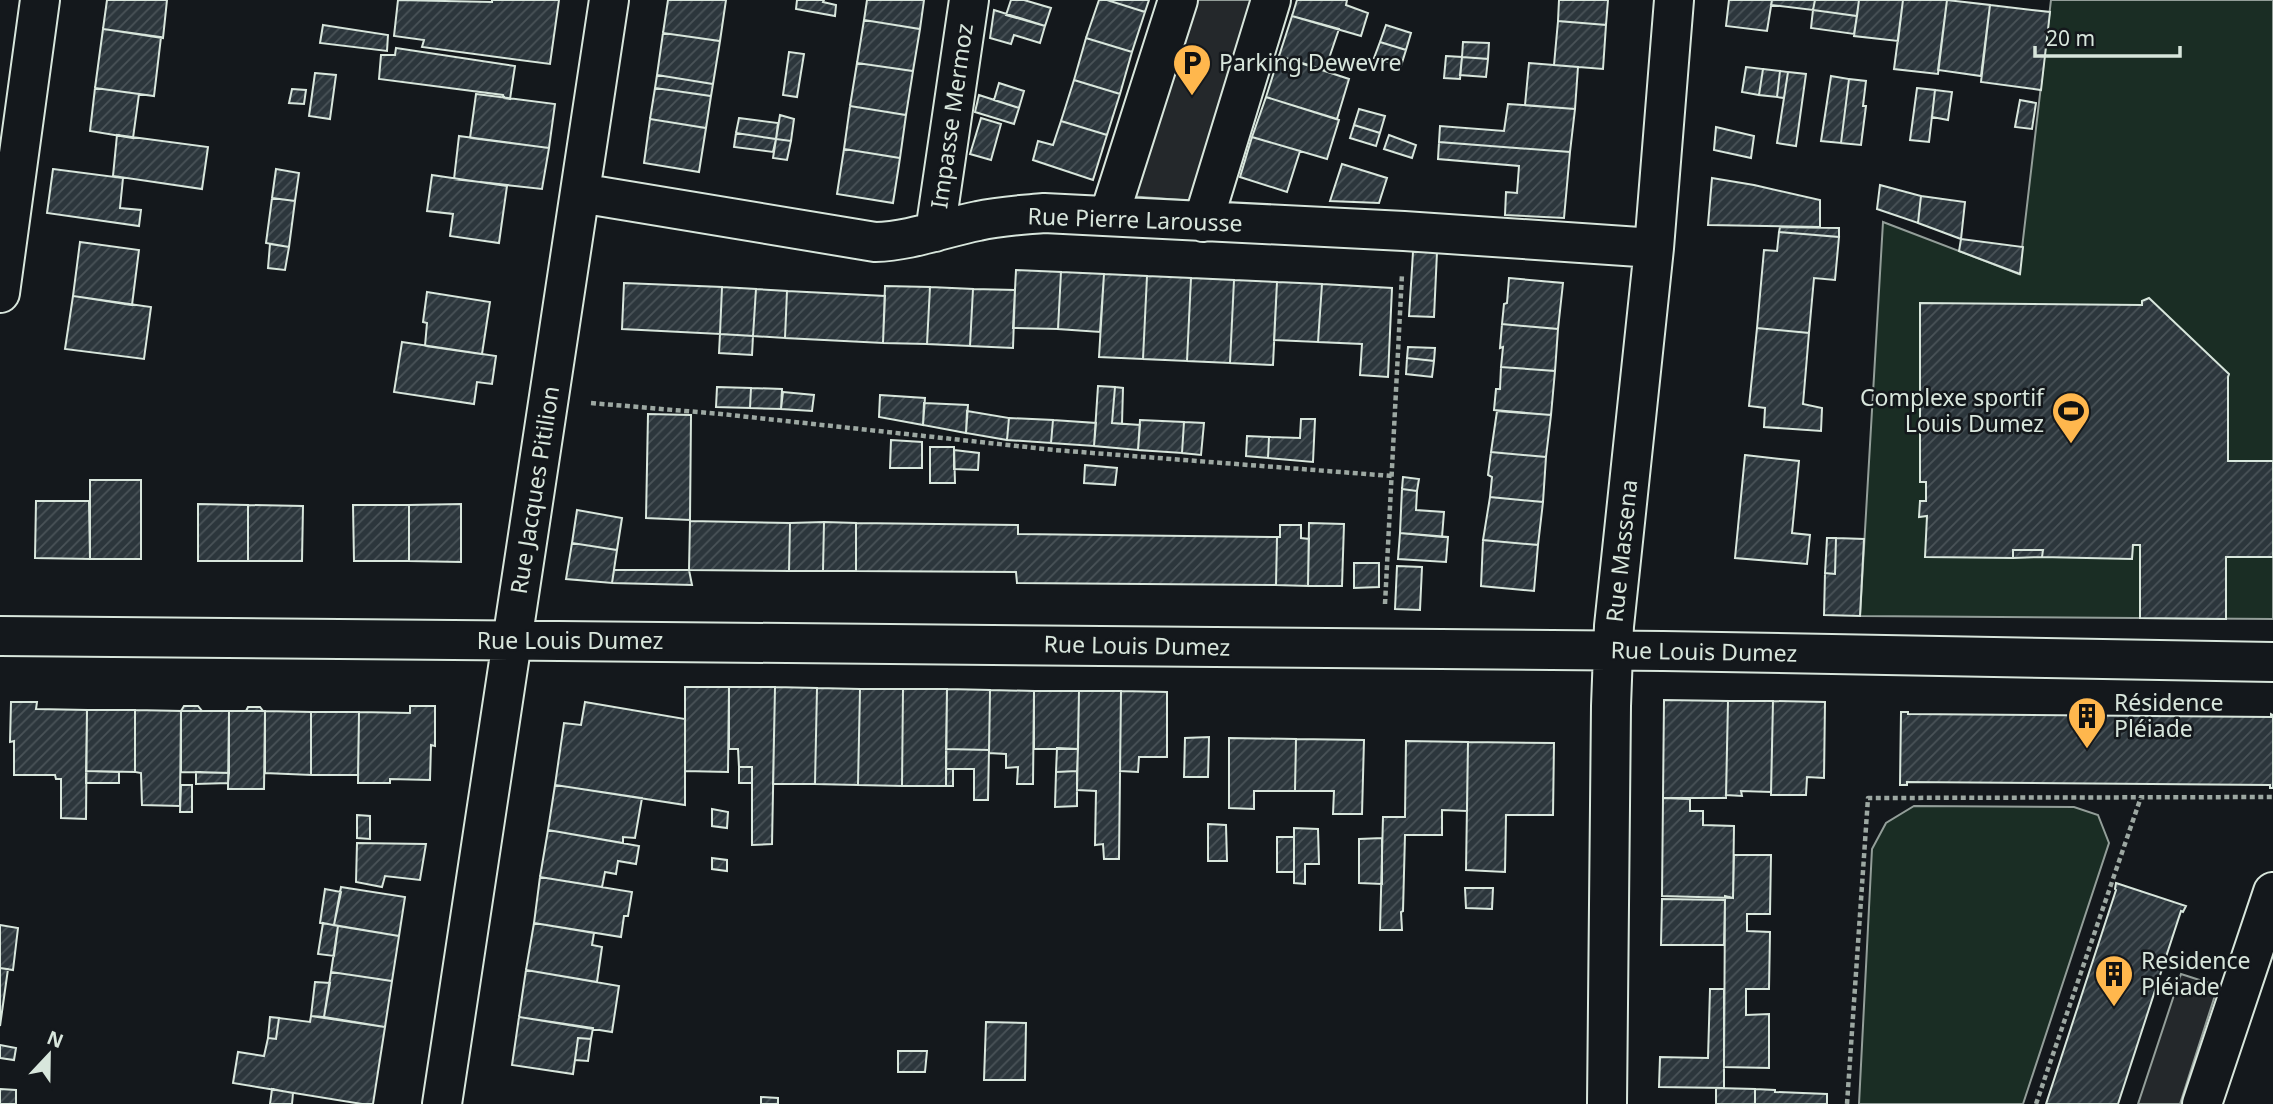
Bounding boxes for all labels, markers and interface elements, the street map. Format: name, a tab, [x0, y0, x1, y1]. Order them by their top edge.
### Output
scale bar	[2035, 14, 2180, 58]
street label: Impasse Mermoz	[922, 21, 980, 211]
text: 20 m	[2046, 24, 2095, 52]
parking icon: Parking Dewevre	[1171, 42, 1213, 97]
place label: Parking Dewevre	[1219, 46, 1401, 78]
street label: Rue Pierre Larousse	[1027, 199, 1243, 239]
place label: Complexe sportif Louis Dumez	[1860, 381, 2045, 439]
street label: Rue Jacques Pitilion	[502, 384, 566, 596]
sports icon: Complexe sportif Louis Dumez	[2050, 390, 2092, 445]
street label: Rue Massena	[1598, 478, 1644, 624]
street label: Rue Louis Dumez	[477, 624, 663, 656]
street label: Rue Louis Dumez	[1043, 627, 1231, 663]
street label: Rue Louis Dumez	[1610, 633, 1798, 669]
place label: Résidence Pléiade	[2114, 686, 2224, 744]
building icon: Résidence Pléiade	[2066, 695, 2108, 750]
place label: Residence Pléiade	[2141, 944, 2251, 1002]
building icon: Residence Pléiade	[2093, 953, 2135, 1008]
north arrow	[14, 1020, 84, 1090]
text: N	[43, 1024, 67, 1054]

